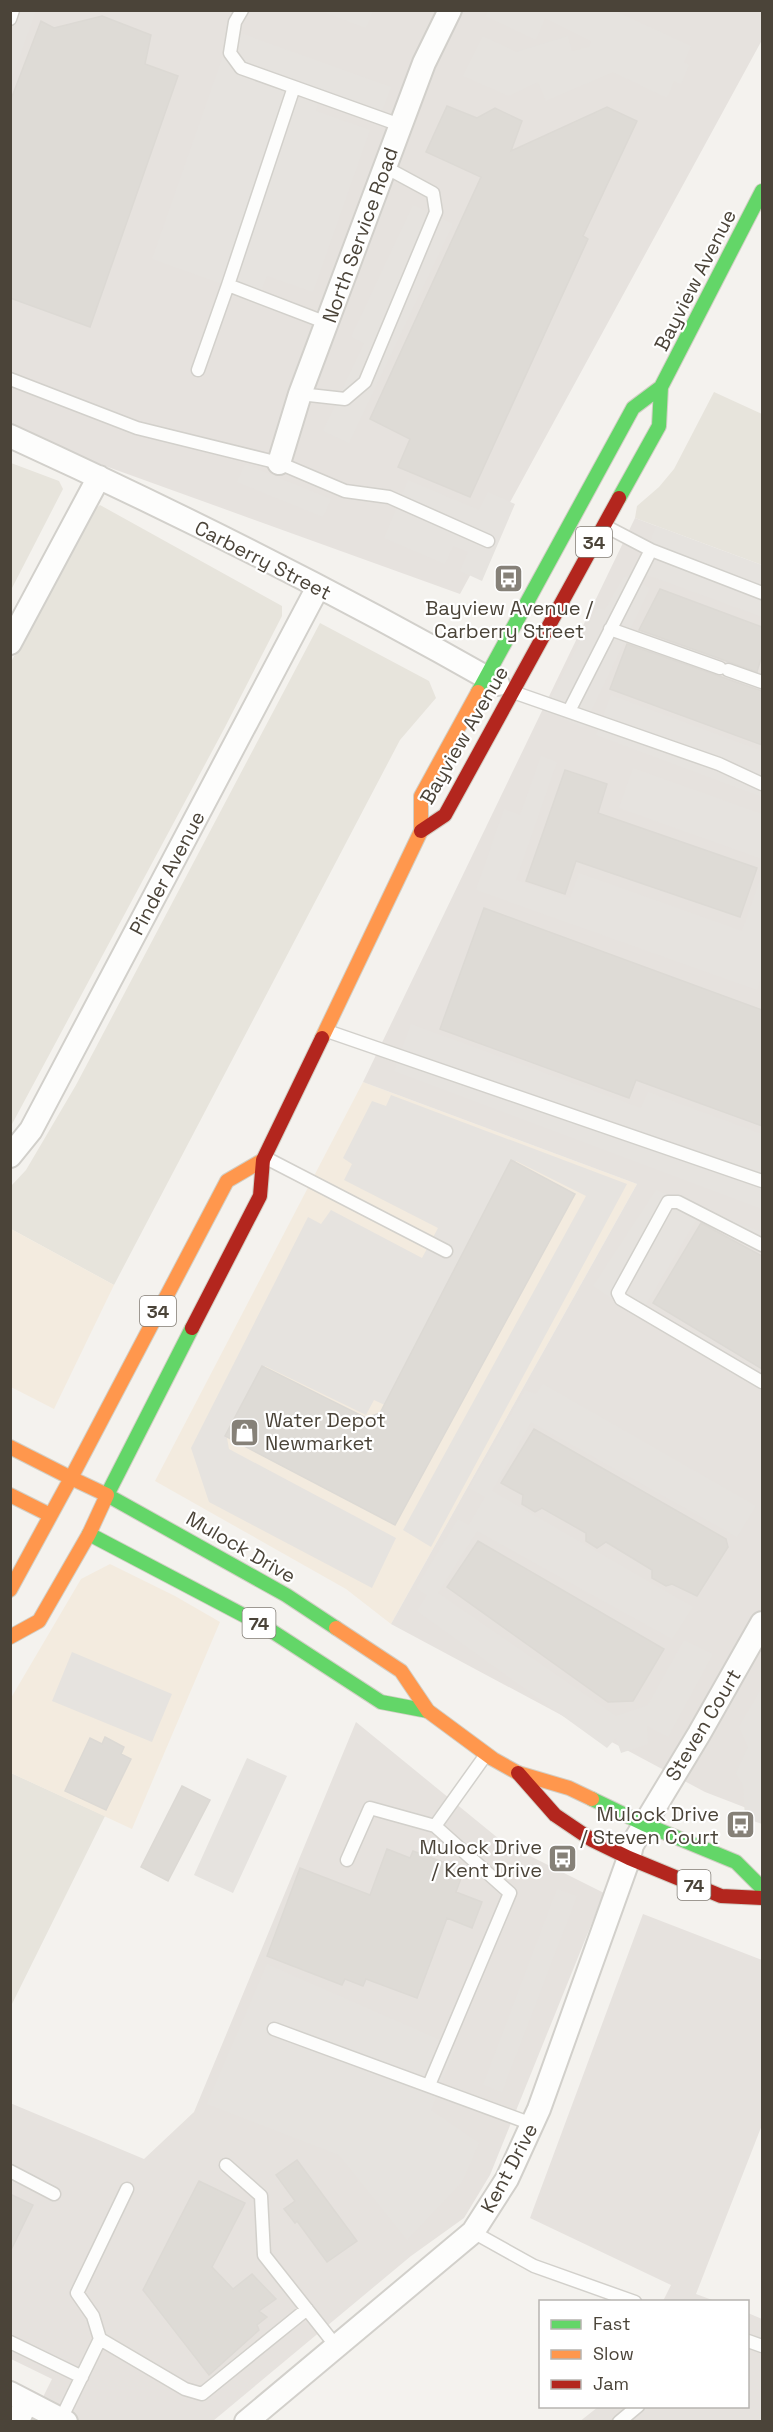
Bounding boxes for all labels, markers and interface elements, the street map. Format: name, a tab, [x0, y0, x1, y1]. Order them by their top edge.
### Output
street label: North Service Road	[316, 144, 404, 326]
street label: Bayview Avenue	[648, 205, 742, 355]
street label: Carberry Street	[190, 514, 336, 606]
road number: 34	[576, 527, 612, 557]
bus stop icon: Bayview Avenue / Carberry Street	[493, 562, 525, 594]
place label: Bayview Avenue / Carberry Street	[425, 595, 594, 644]
street label: Bayview Avenue	[414, 661, 514, 809]
street label: Pinder Avenue	[123, 806, 211, 940]
road number: 34	[140, 1296, 176, 1326]
place label: Water Depot Newmarket	[265, 1407, 386, 1456]
shop icon: Water Depot Newmarket	[228, 1416, 260, 1448]
street label: Mulock Drive	[181, 1505, 301, 1589]
road number: 74	[242, 1608, 276, 1638]
street label: Steven Court	[659, 1664, 747, 1786]
place label: Mulock Drive / Steven Court	[580, 1801, 719, 1850]
bus stop icon: Mulock Drive / Steven Court	[724, 1809, 756, 1841]
place label: Mulock Drive / Kent Drive	[419, 1834, 542, 1883]
bus stop icon: Mulock Drive / Kent Drive	[547, 1843, 579, 1875]
road number: 74	[678, 1870, 710, 1900]
street label: Kent Drive	[475, 2119, 543, 2217]
legend	[539, 2300, 749, 2408]
text: Fast	[593, 2312, 630, 2335]
text: Slow	[593, 2342, 634, 2365]
text: Jam	[593, 2372, 629, 2395]

